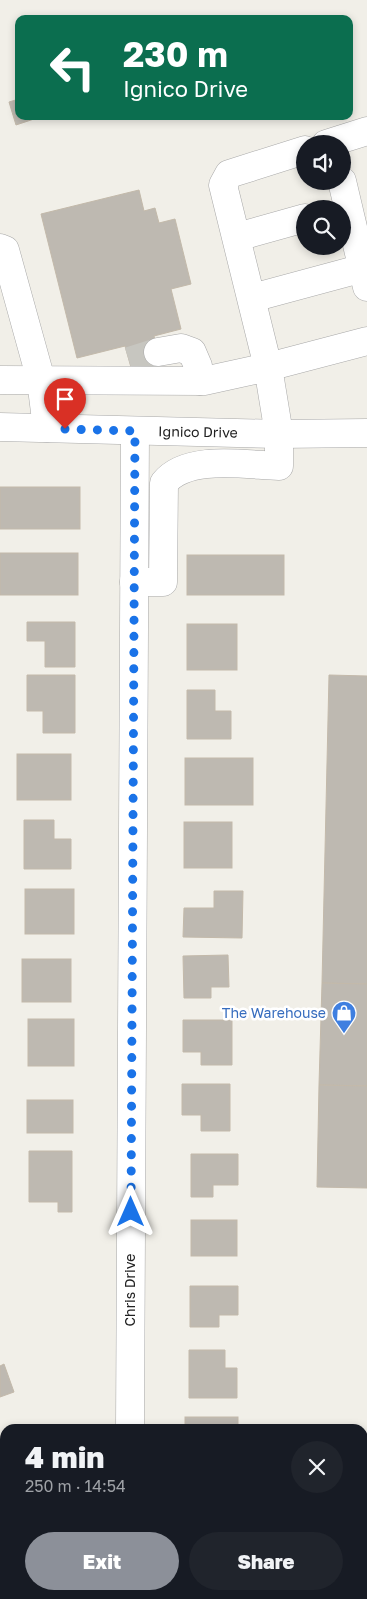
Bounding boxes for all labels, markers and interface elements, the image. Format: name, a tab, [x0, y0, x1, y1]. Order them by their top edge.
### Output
text: 230 m	[123, 33, 228, 75]
icon: left	[40, 35, 105, 100]
text: Ignico Drive	[123, 75, 248, 102]
map controls	[296, 135, 351, 255]
button: sound	[296, 135, 351, 190]
button: search	[296, 200, 351, 255]
pin	[44, 378, 86, 429]
icon: arrive	[51, 385, 79, 413]
street label: Ignico Drive	[158, 422, 238, 441]
shop icon: The Warehouse	[331, 1000, 357, 1034]
place label: The Warehouse	[222, 1004, 326, 1021]
position arrow	[104, 1185, 156, 1237]
street label: Chris Drive	[121, 1254, 138, 1326]
text: 4 min	[25, 1439, 104, 1475]
button: close	[291, 1441, 343, 1493]
text: 250 m · 14:54	[25, 1476, 126, 1496]
button: Exit	[25, 1532, 179, 1590]
button: Share	[189, 1532, 343, 1590]

